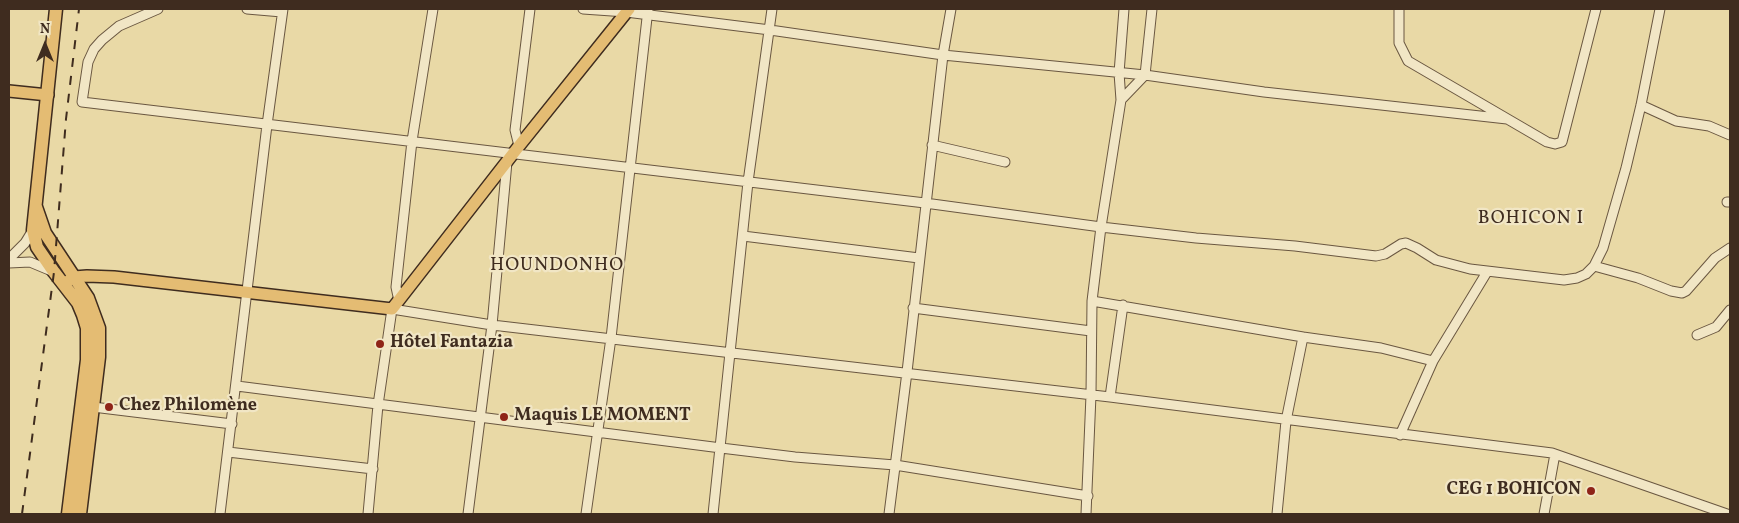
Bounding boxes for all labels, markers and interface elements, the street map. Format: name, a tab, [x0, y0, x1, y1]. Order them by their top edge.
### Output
north arrow	[20, 20, 70, 70]
text: N	[40, 20, 50, 39]
district label: BOHICON I	[1477, 209, 1585, 231]
district label: HOUNDONHO	[489, 256, 625, 278]
place label: Hôtel Fantazia	[390, 333, 513, 355]
marker: Hôtel Fantazia	[374, 338, 386, 350]
place label: Chez Philomène	[119, 396, 257, 418]
marker: Chez Philomène	[103, 401, 115, 413]
place label: Maquis LE MOMENT	[514, 406, 691, 428]
marker: Maquis LE MOMENT	[498, 411, 510, 423]
place label: CEG 1 BOHICON	[1447, 480, 1581, 502]
marker: CEG 1 BOHICON	[1585, 485, 1597, 497]

